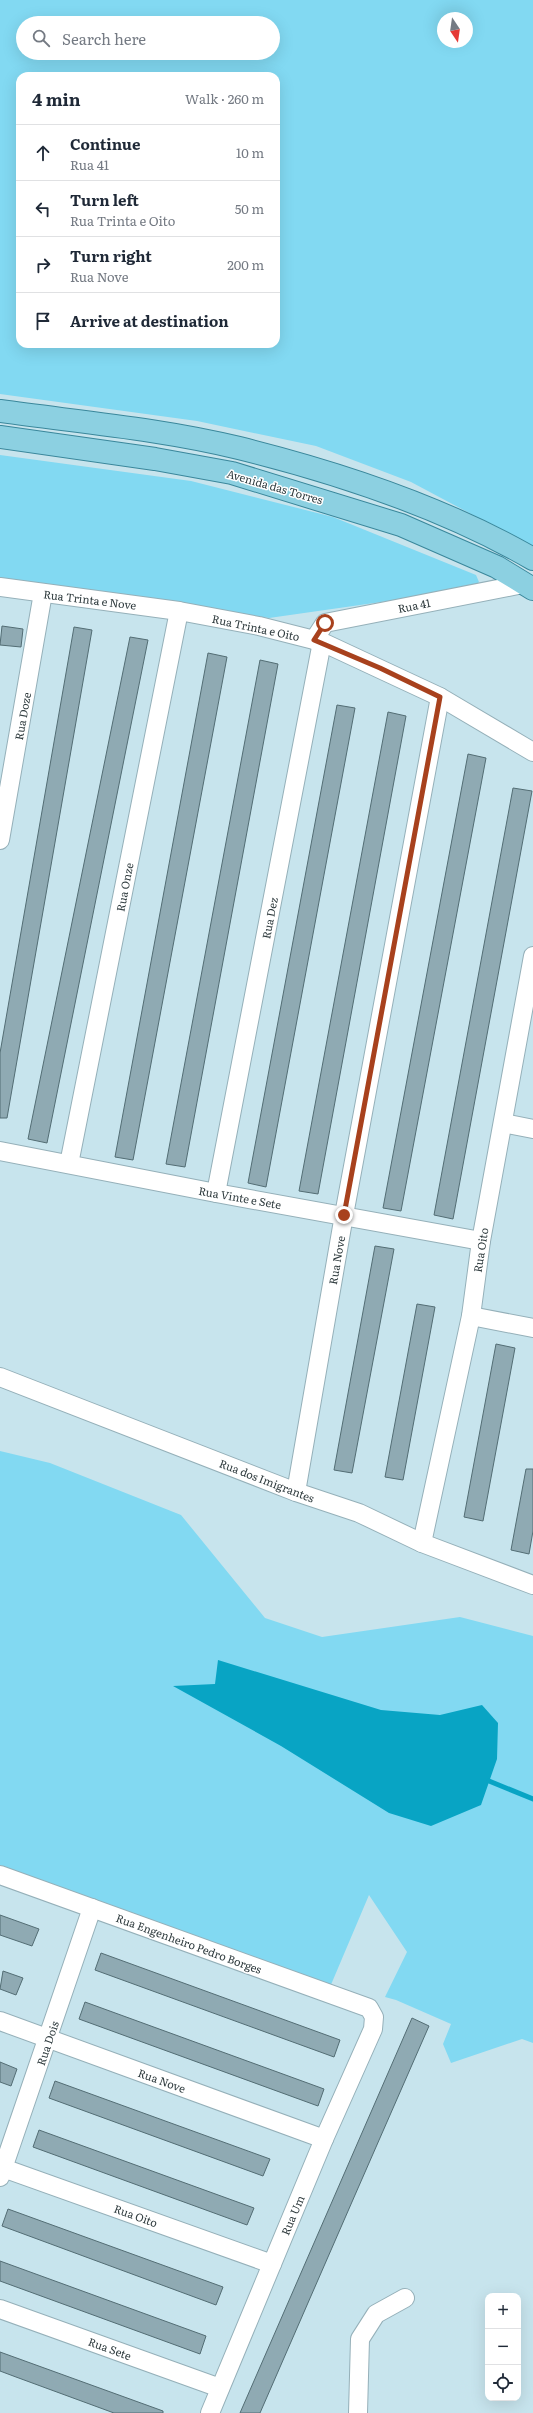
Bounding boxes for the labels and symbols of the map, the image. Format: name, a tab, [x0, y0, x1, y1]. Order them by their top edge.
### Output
north arrow	[437, 12, 473, 48]
street label: Avenida das Torres	[225, 465, 325, 507]
street label: Rua Trinta e Nove	[43, 585, 138, 613]
street label: Rua 41	[396, 594, 432, 616]
street label: Rua Trinta e Oito	[211, 610, 301, 644]
route start	[316, 614, 334, 632]
street label: Rua Doze	[10, 690, 34, 741]
street label: Rua Onze	[111, 861, 137, 913]
street label: Rua Dez	[257, 895, 281, 940]
street label: Rua Vinte e Sete	[197, 1182, 283, 1212]
route end	[335, 1206, 353, 1224]
street label: Rua Oito	[469, 1226, 491, 1274]
street label: Rua Nove	[324, 1234, 348, 1286]
street label: Rua dos Imigrantes	[217, 1455, 317, 1505]
street label: Rua Engenheiro Pedro Borges	[114, 1909, 264, 1977]
street label: Rua Dois	[32, 2019, 62, 2067]
street label: Rua Nove	[136, 2064, 188, 2096]
street label: Rua Um	[276, 2192, 308, 2237]
street label: Rua Oito	[112, 2200, 160, 2230]
street label: Rua Sete	[86, 2333, 134, 2363]

